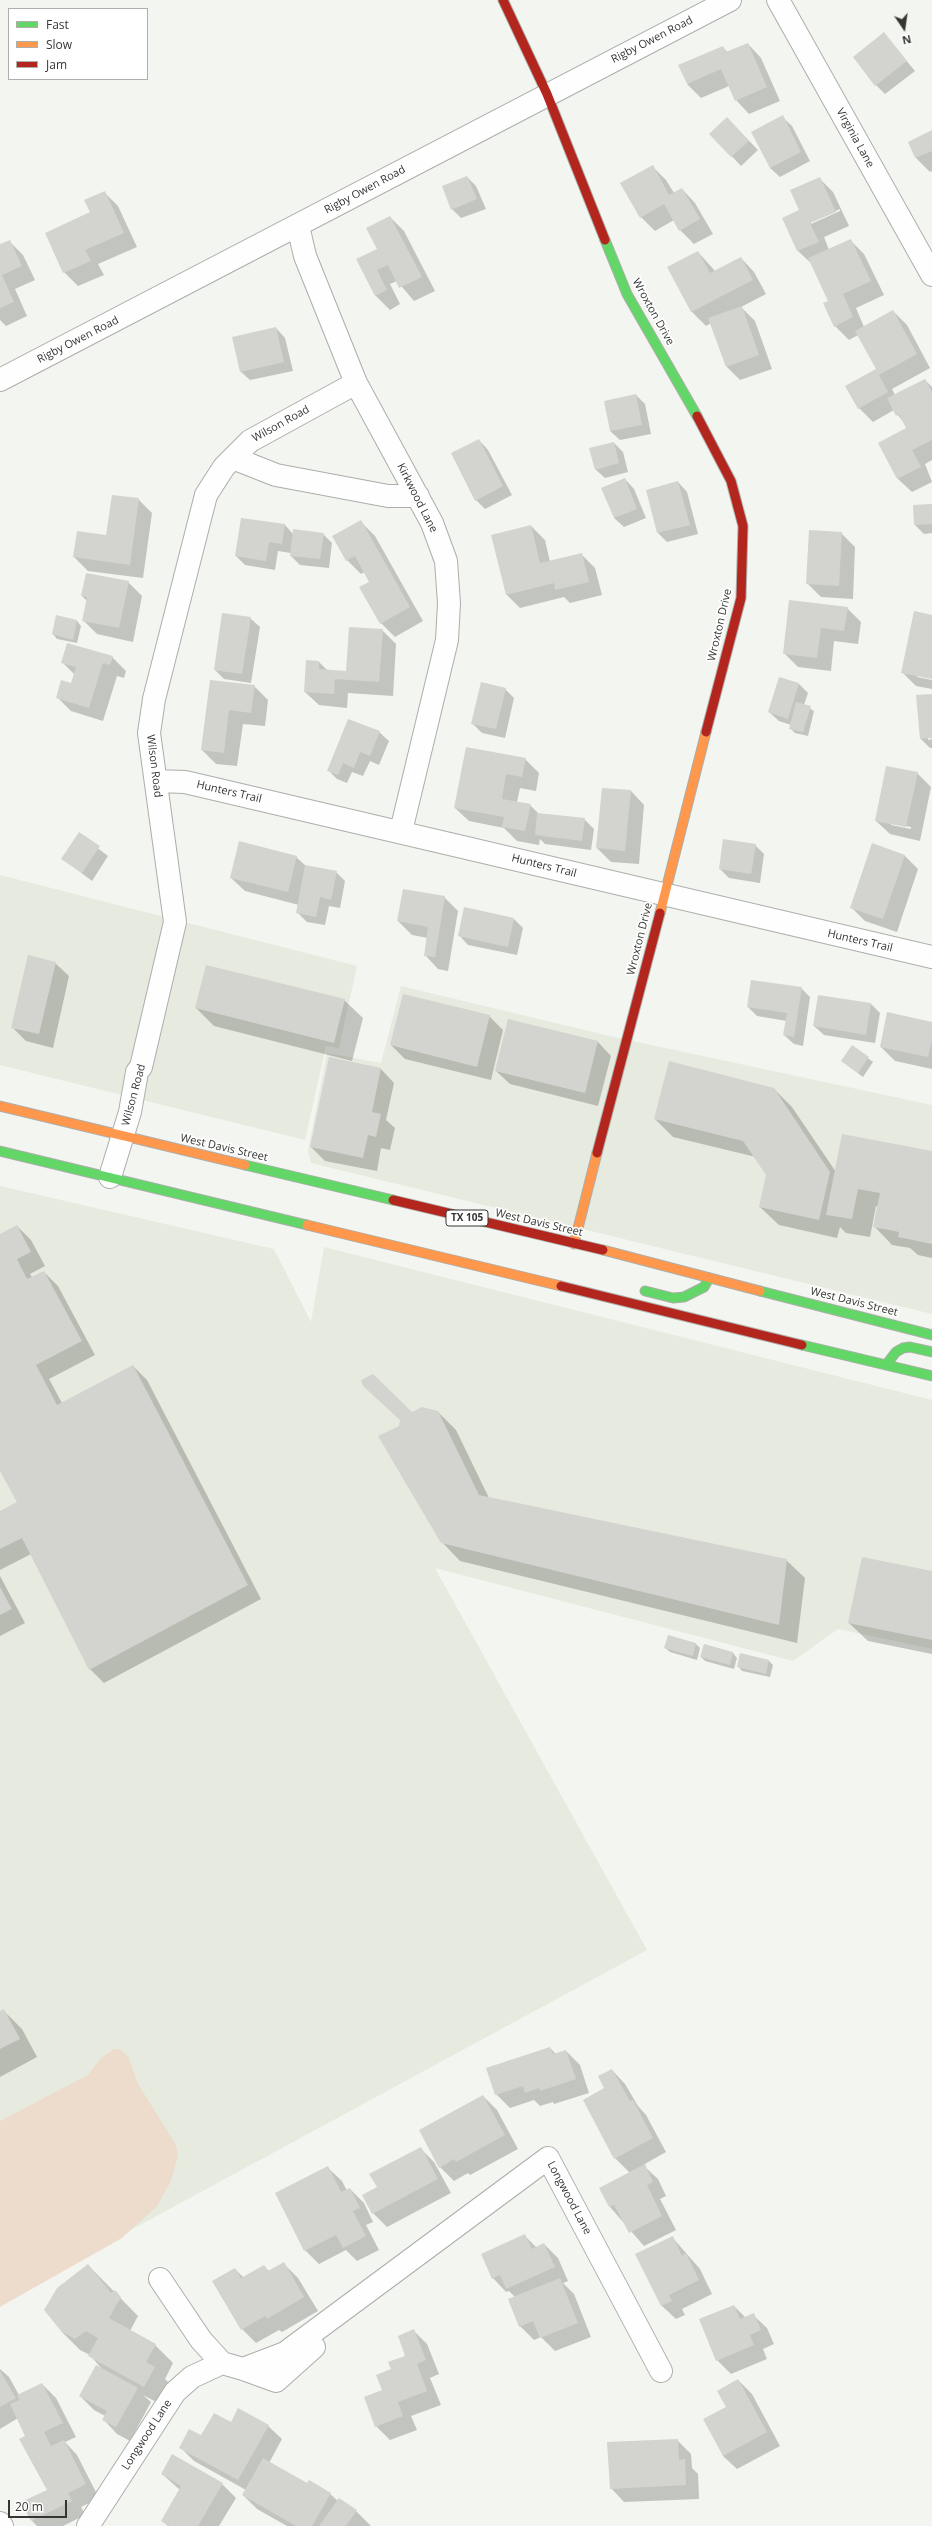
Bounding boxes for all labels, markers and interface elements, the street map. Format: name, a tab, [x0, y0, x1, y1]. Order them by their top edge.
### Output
legend	[8, 8, 148, 80]
north arrow	[884, 8, 924, 48]
street label: Rigby Owen Road	[609, 14, 695, 66]
text: Fast	[46, 16, 69, 33]
text: N	[901, 32, 913, 48]
text: Slow	[46, 36, 72, 53]
text: Jam	[46, 56, 67, 73]
street label: Virginia Lane	[833, 106, 877, 170]
street label: Rigby Owen Road	[322, 163, 408, 217]
street label: Wroxton Drive	[629, 276, 677, 348]
street label: Rigby Owen Road	[35, 314, 121, 366]
street label: Wilson Road	[250, 403, 312, 445]
street label: Kirkwood Lane	[394, 461, 440, 535]
street label: Wroxton Drive	[705, 587, 735, 663]
street label: Wilson Road	[144, 734, 164, 798]
street label: Hunters Trail	[195, 778, 263, 806]
street label: Hunters Trail	[510, 852, 578, 880]
street label: Wroxton Drive	[625, 901, 655, 977]
street label: Hunters Trail	[826, 927, 894, 955]
street label: Wilson Road	[119, 1063, 149, 1127]
street label: West Davis Street	[179, 1131, 269, 1165]
street label: West Davis Street	[494, 1206, 584, 1240]
road number: TX 105	[446, 1210, 488, 1226]
street label: West Davis Street	[809, 1285, 899, 1319]
street label: Longwood Lane	[544, 2159, 594, 2237]
street label: Longwood Lane	[119, 2397, 175, 2473]
scale bar	[10, 2492, 69, 2518]
text: 20 m	[15, 2498, 43, 2515]

